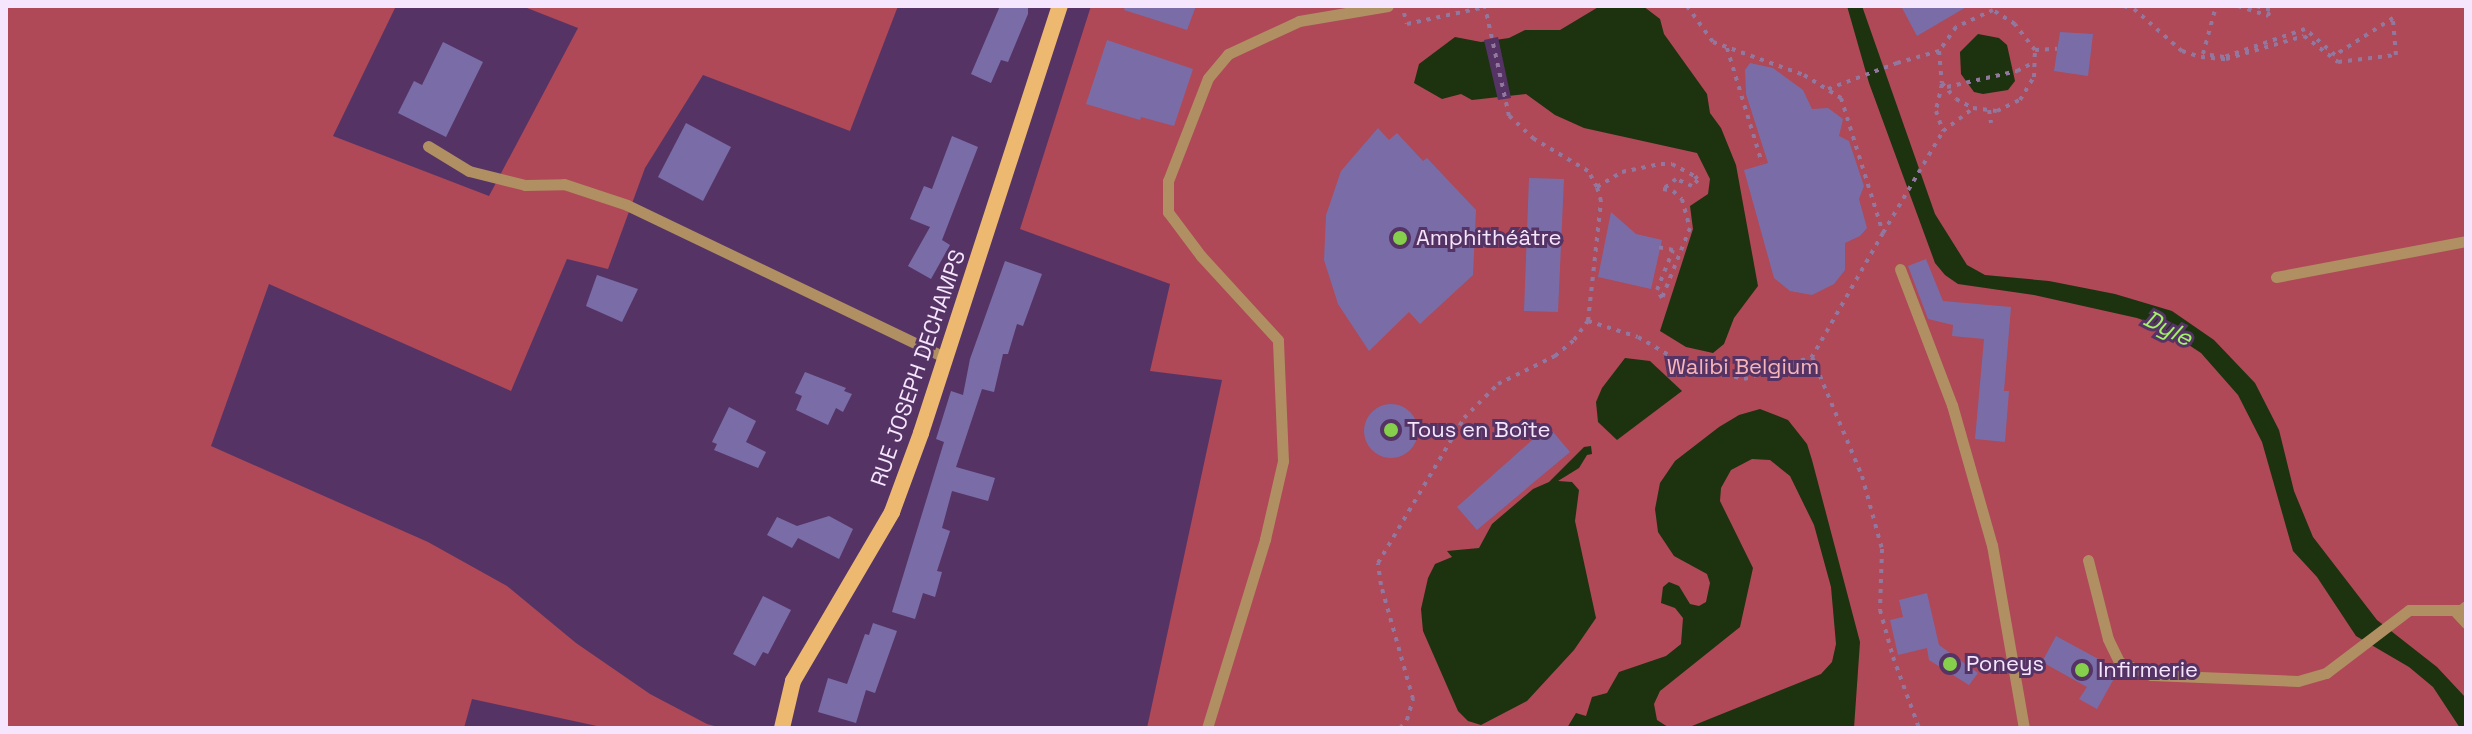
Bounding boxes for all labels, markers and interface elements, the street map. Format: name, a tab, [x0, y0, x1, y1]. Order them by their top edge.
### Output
place label: Amphithéâtre	[1416, 225, 1561, 251]
marker: Amphithéâtre	[1391, 229, 1409, 247]
street label: RUE JOSEPH DECHAMPS	[865, 246, 971, 490]
water label: Dyle	[2139, 304, 2197, 352]
park label: Walibi Belgium	[1667, 354, 1819, 380]
place label: Tous en Boîte	[1407, 417, 1550, 443]
marker: Tous en Boîte	[1382, 421, 1400, 439]
place label: Poneys	[1966, 651, 2044, 677]
marker: Poneys	[1941, 655, 1959, 673]
place label: Infirmerie	[2098, 657, 2198, 683]
marker: Infirmerie	[2073, 661, 2091, 679]

